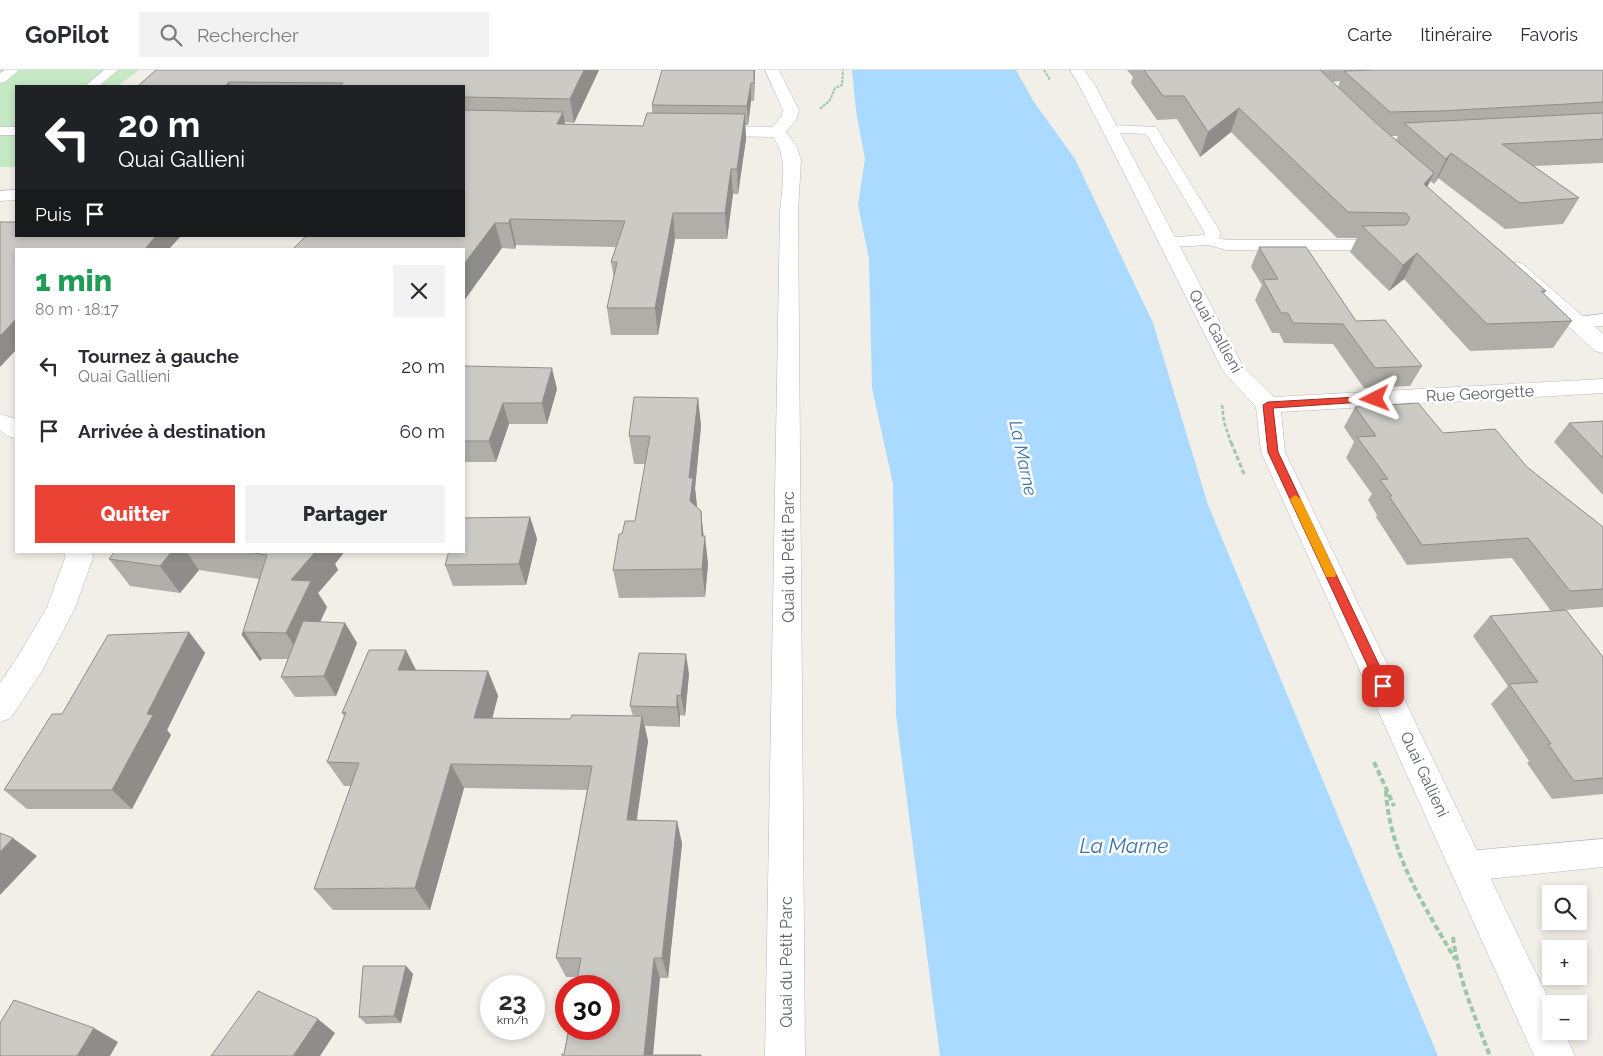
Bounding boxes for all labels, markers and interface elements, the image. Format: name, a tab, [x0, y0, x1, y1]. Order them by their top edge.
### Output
search box	[139, 12, 489, 57]
text: GoPilot	[25, 20, 109, 49]
icon: search	[157, 21, 185, 49]
text: Rechercher	[197, 24, 299, 46]
text: Carte	[1347, 24, 1392, 45]
text: Itinéraire	[1420, 24, 1492, 45]
text: Favoris	[1520, 24, 1578, 45]
text: 20 m	[118, 104, 200, 145]
icon: left	[35, 105, 100, 170]
text: Quai Gallieni	[118, 146, 245, 172]
icon: arrive	[81, 200, 109, 228]
text: Puis	[35, 203, 71, 225]
text: 1 min	[35, 263, 112, 298]
button: close	[393, 265, 445, 317]
street label: Quai Gallieni	[1185, 286, 1246, 376]
text: 80 m · 18:17	[35, 300, 119, 319]
text: Tournez à gauche	[78, 345, 239, 367]
icon: left	[35, 352, 63, 380]
text: 20 m	[401, 355, 445, 377]
text: Quai Gallieni	[78, 367, 170, 386]
position arrow	[1348, 372, 1400, 424]
street label: Rue Georgette	[1425, 381, 1535, 406]
icon: arrive	[35, 417, 63, 445]
water label: La Marne	[1005, 418, 1042, 498]
text: Arrivée à destination	[78, 420, 266, 442]
text: 60 m	[400, 420, 445, 442]
button: Quitter	[35, 485, 235, 543]
button: Partager	[245, 485, 445, 543]
street label: Quai du Petit Parc	[779, 491, 798, 623]
pin	[1362, 665, 1404, 707]
icon: arrive	[1369, 672, 1397, 700]
street label: Quai Gallieni	[1396, 728, 1453, 820]
water label: La Marne	[1079, 833, 1169, 858]
map controls	[1542, 885, 1587, 1040]
button: search	[1542, 885, 1587, 930]
street label: Quai du Petit Parc	[777, 896, 796, 1028]
button: +	[1542, 940, 1587, 985]
speed limit sign: 30	[555, 975, 620, 1040]
text: 23	[498, 986, 527, 1016]
button: −	[1542, 995, 1587, 1040]
text: km/h	[497, 1013, 528, 1027]

